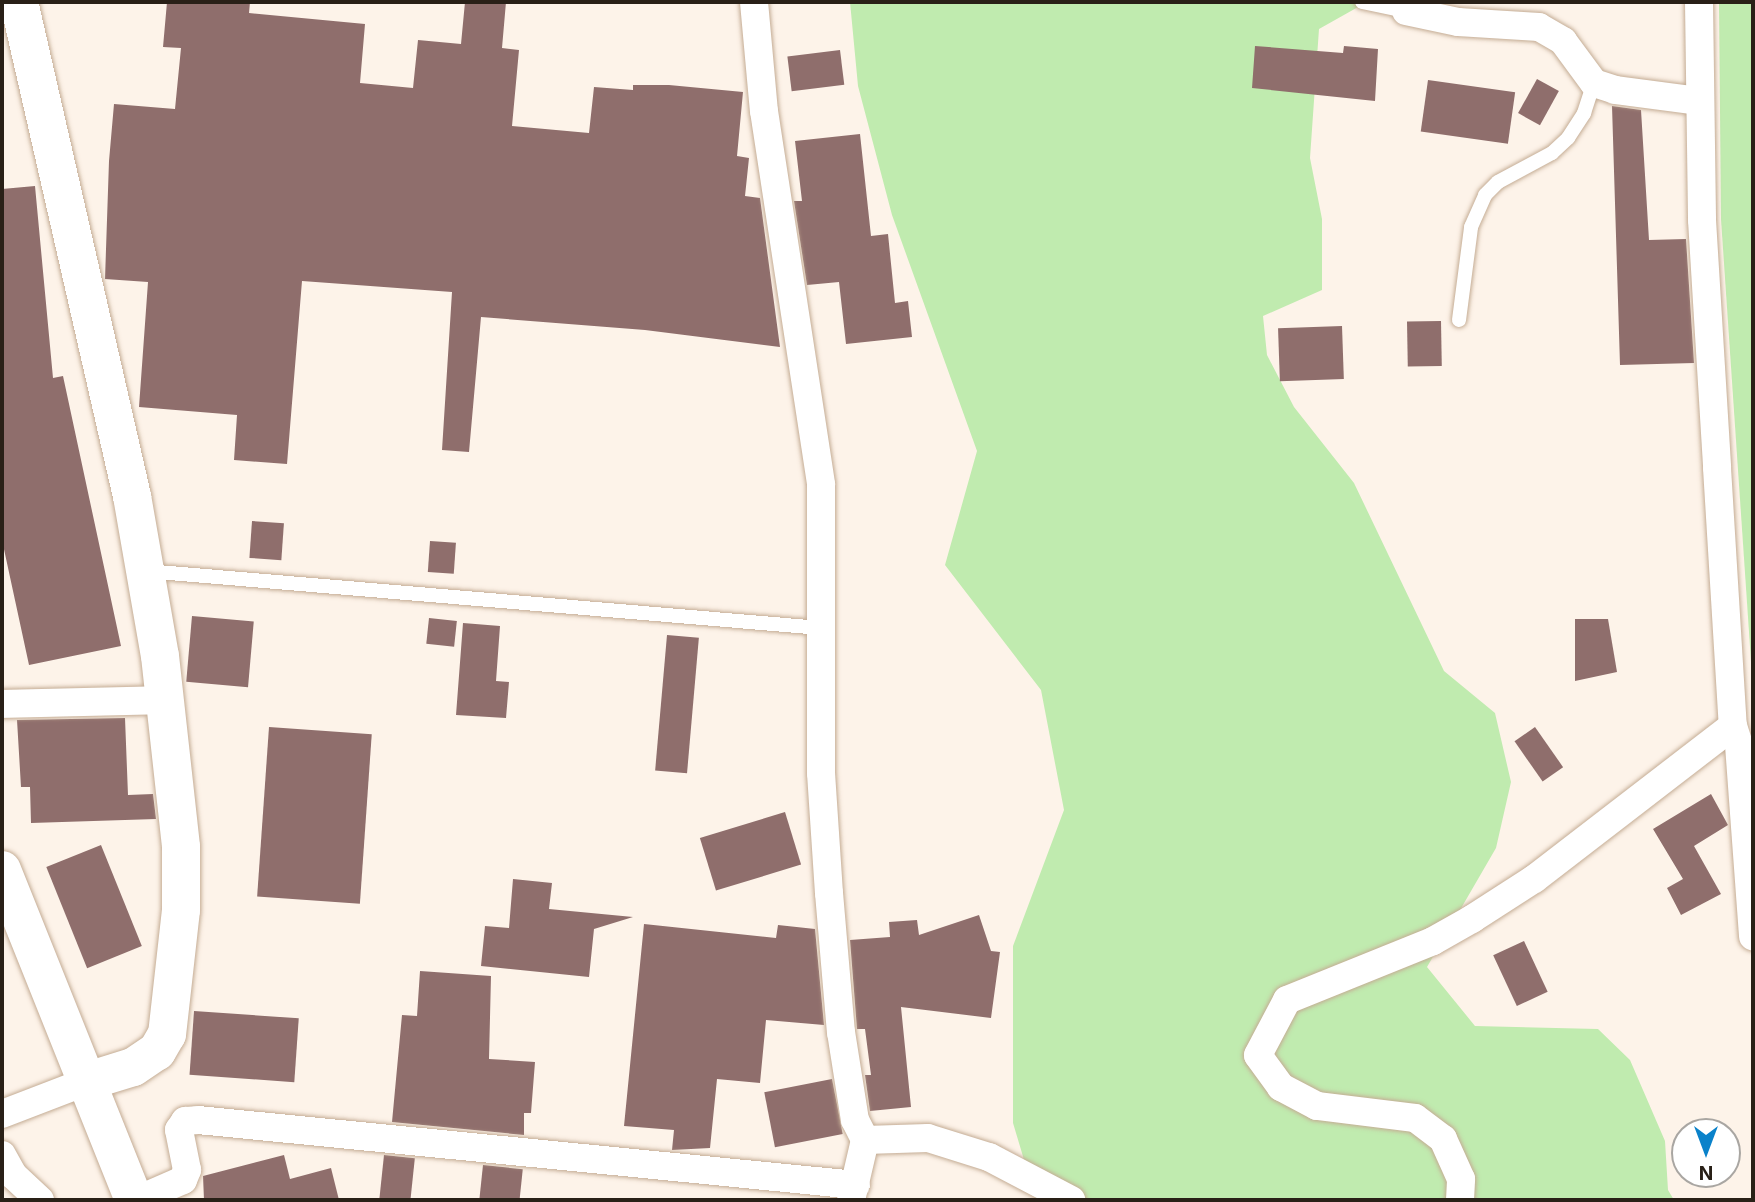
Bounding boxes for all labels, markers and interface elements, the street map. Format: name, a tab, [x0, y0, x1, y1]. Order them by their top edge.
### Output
north arrow	[1671, 1118, 1741, 1188]
text: N	[1699, 1161, 1713, 1184]

